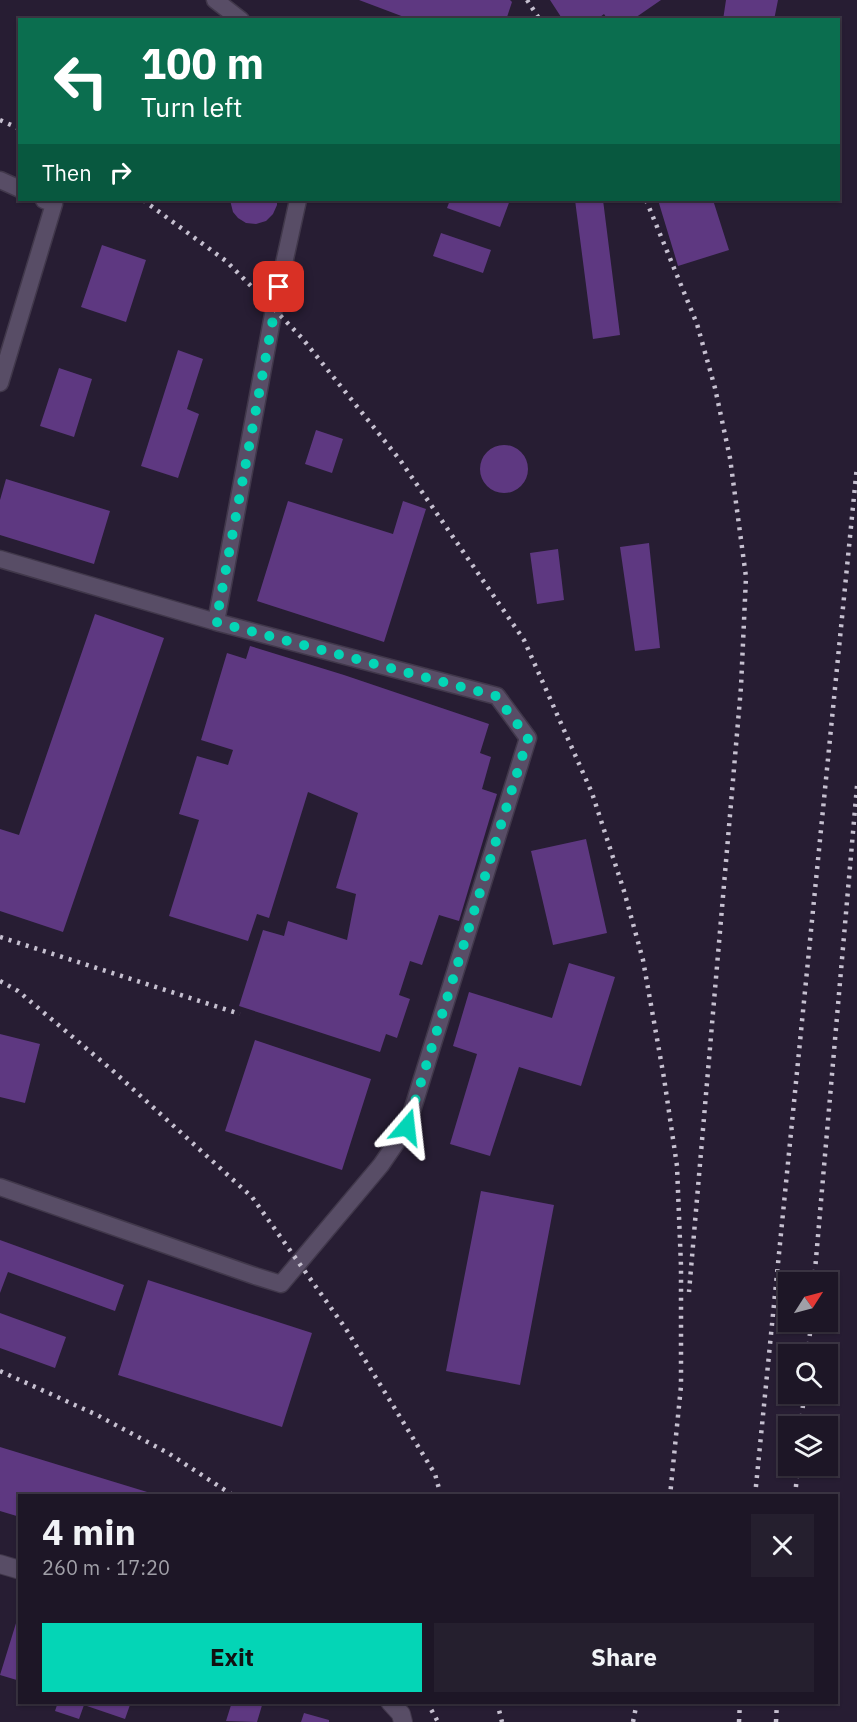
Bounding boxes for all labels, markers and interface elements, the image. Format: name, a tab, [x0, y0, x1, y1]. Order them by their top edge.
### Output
text: 100 m	[141, 36, 264, 91]
icon: left	[42, 42, 120, 120]
text: Turn left	[141, 89, 242, 124]
icon: right	[104, 156, 137, 189]
text: Then	[42, 158, 92, 187]
pin	[253, 261, 304, 312]
icon: arrive	[262, 270, 295, 303]
position arrow	[375, 1095, 439, 1159]
north arrow	[778, 1272, 838, 1332]
map controls	[778, 1272, 838, 1476]
button: search	[778, 1344, 838, 1404]
button: layers	[778, 1416, 838, 1476]
text: 4 min	[42, 1508, 136, 1555]
button: close	[751, 1514, 814, 1577]
text: 260 m · 17:20	[42, 1554, 170, 1581]
button: Exit	[42, 1623, 422, 1692]
button: Share	[434, 1623, 814, 1692]

